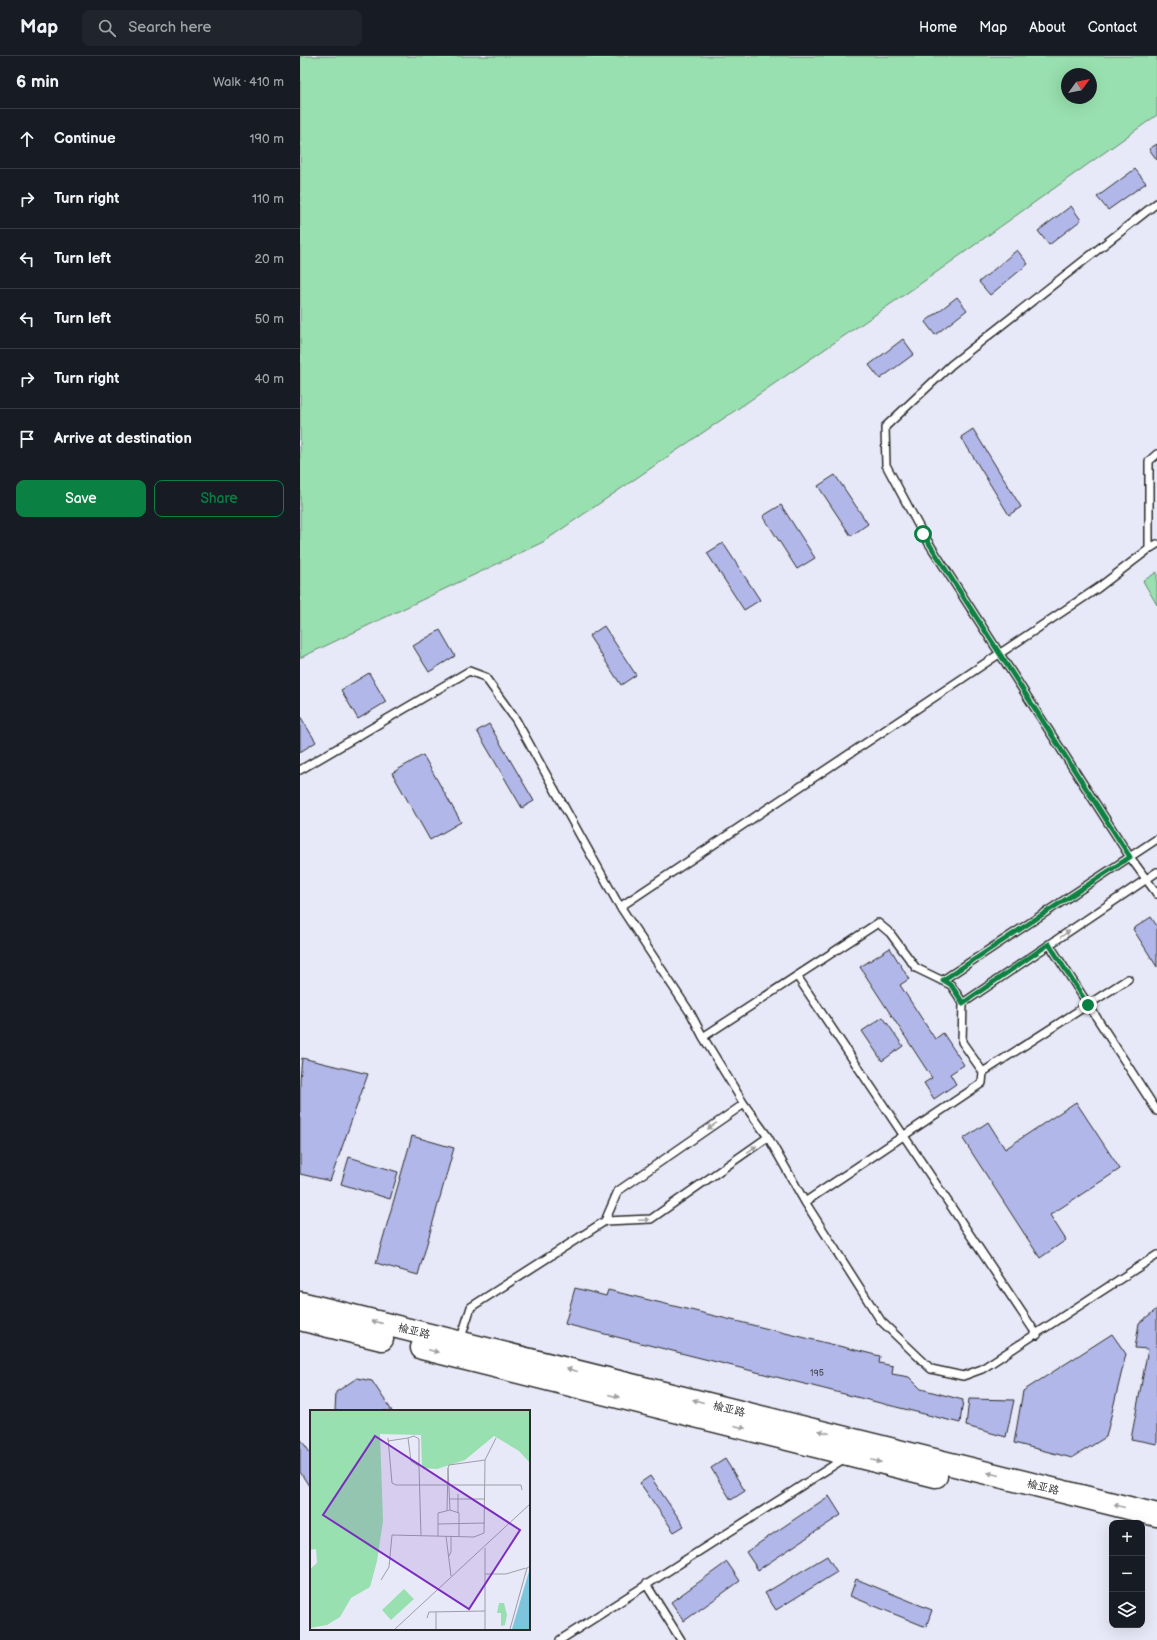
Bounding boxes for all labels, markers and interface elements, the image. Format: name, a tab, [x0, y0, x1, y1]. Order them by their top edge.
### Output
search box	[82, 10, 362, 46]
text: Map	[20, 16, 58, 39]
icon: search	[96, 17, 118, 39]
text: Search here	[128, 18, 211, 37]
text: Home	[919, 19, 957, 36]
text: Map	[979, 19, 1007, 36]
text: About	[1029, 19, 1066, 36]
text: Contact	[1088, 19, 1137, 36]
north arrow	[1061, 68, 1097, 104]
text: 6 min	[16, 72, 59, 92]
text: Walk · 410 m	[213, 74, 284, 90]
icon: ahead	[16, 128, 38, 150]
text: Continue	[54, 129, 116, 148]
text: 190 m	[250, 131, 284, 147]
icon: right	[16, 188, 38, 210]
text: Turn right	[54, 189, 119, 208]
text: 110 m	[252, 191, 284, 207]
icon: left	[16, 248, 38, 270]
text: Turn left	[54, 249, 111, 268]
text: 20 m	[254, 251, 284, 267]
icon: left	[16, 308, 38, 330]
text: Turn left	[54, 309, 111, 328]
text: 50 m	[255, 311, 284, 327]
icon: right	[16, 368, 38, 390]
text: Turn right	[54, 369, 119, 388]
text: 40 m	[254, 371, 284, 387]
icon: arrive	[16, 428, 38, 450]
text: Arrive at destination	[54, 429, 192, 448]
button: Save	[16, 480, 146, 517]
button: Share	[154, 480, 284, 517]
route start	[914, 525, 932, 543]
one-way arrow	[1059, 930, 1070, 938]
route end	[1079, 996, 1097, 1014]
one-way arrow	[707, 1122, 717, 1130]
one-way arrow	[746, 1145, 757, 1153]
one-way arrow	[638, 1216, 650, 1223]
one-way arrow	[371, 1318, 384, 1324]
street label: 榆亚路	[396, 1321, 432, 1341]
one-way arrow	[427, 1348, 439, 1354]
one-way arrow	[565, 1366, 578, 1372]
house number: 195	[810, 1368, 824, 1379]
one-way arrow	[608, 1393, 620, 1399]
one-way arrow	[692, 1398, 704, 1404]
street label: 榆亚路	[711, 1399, 747, 1419]
inset map	[310, 1410, 530, 1630]
one-way arrow	[733, 1425, 746, 1431]
one-way arrow	[818, 1429, 830, 1435]
one-way arrow	[870, 1459, 883, 1465]
one-way arrow	[987, 1471, 999, 1477]
street label: 榆亚路	[1025, 1477, 1061, 1497]
one-way arrow	[1113, 1503, 1125, 1509]
map controls	[1109, 1520, 1145, 1628]
button: +	[1109, 1520, 1145, 1556]
button: −	[1109, 1556, 1145, 1592]
button: layers	[1109, 1592, 1145, 1628]

